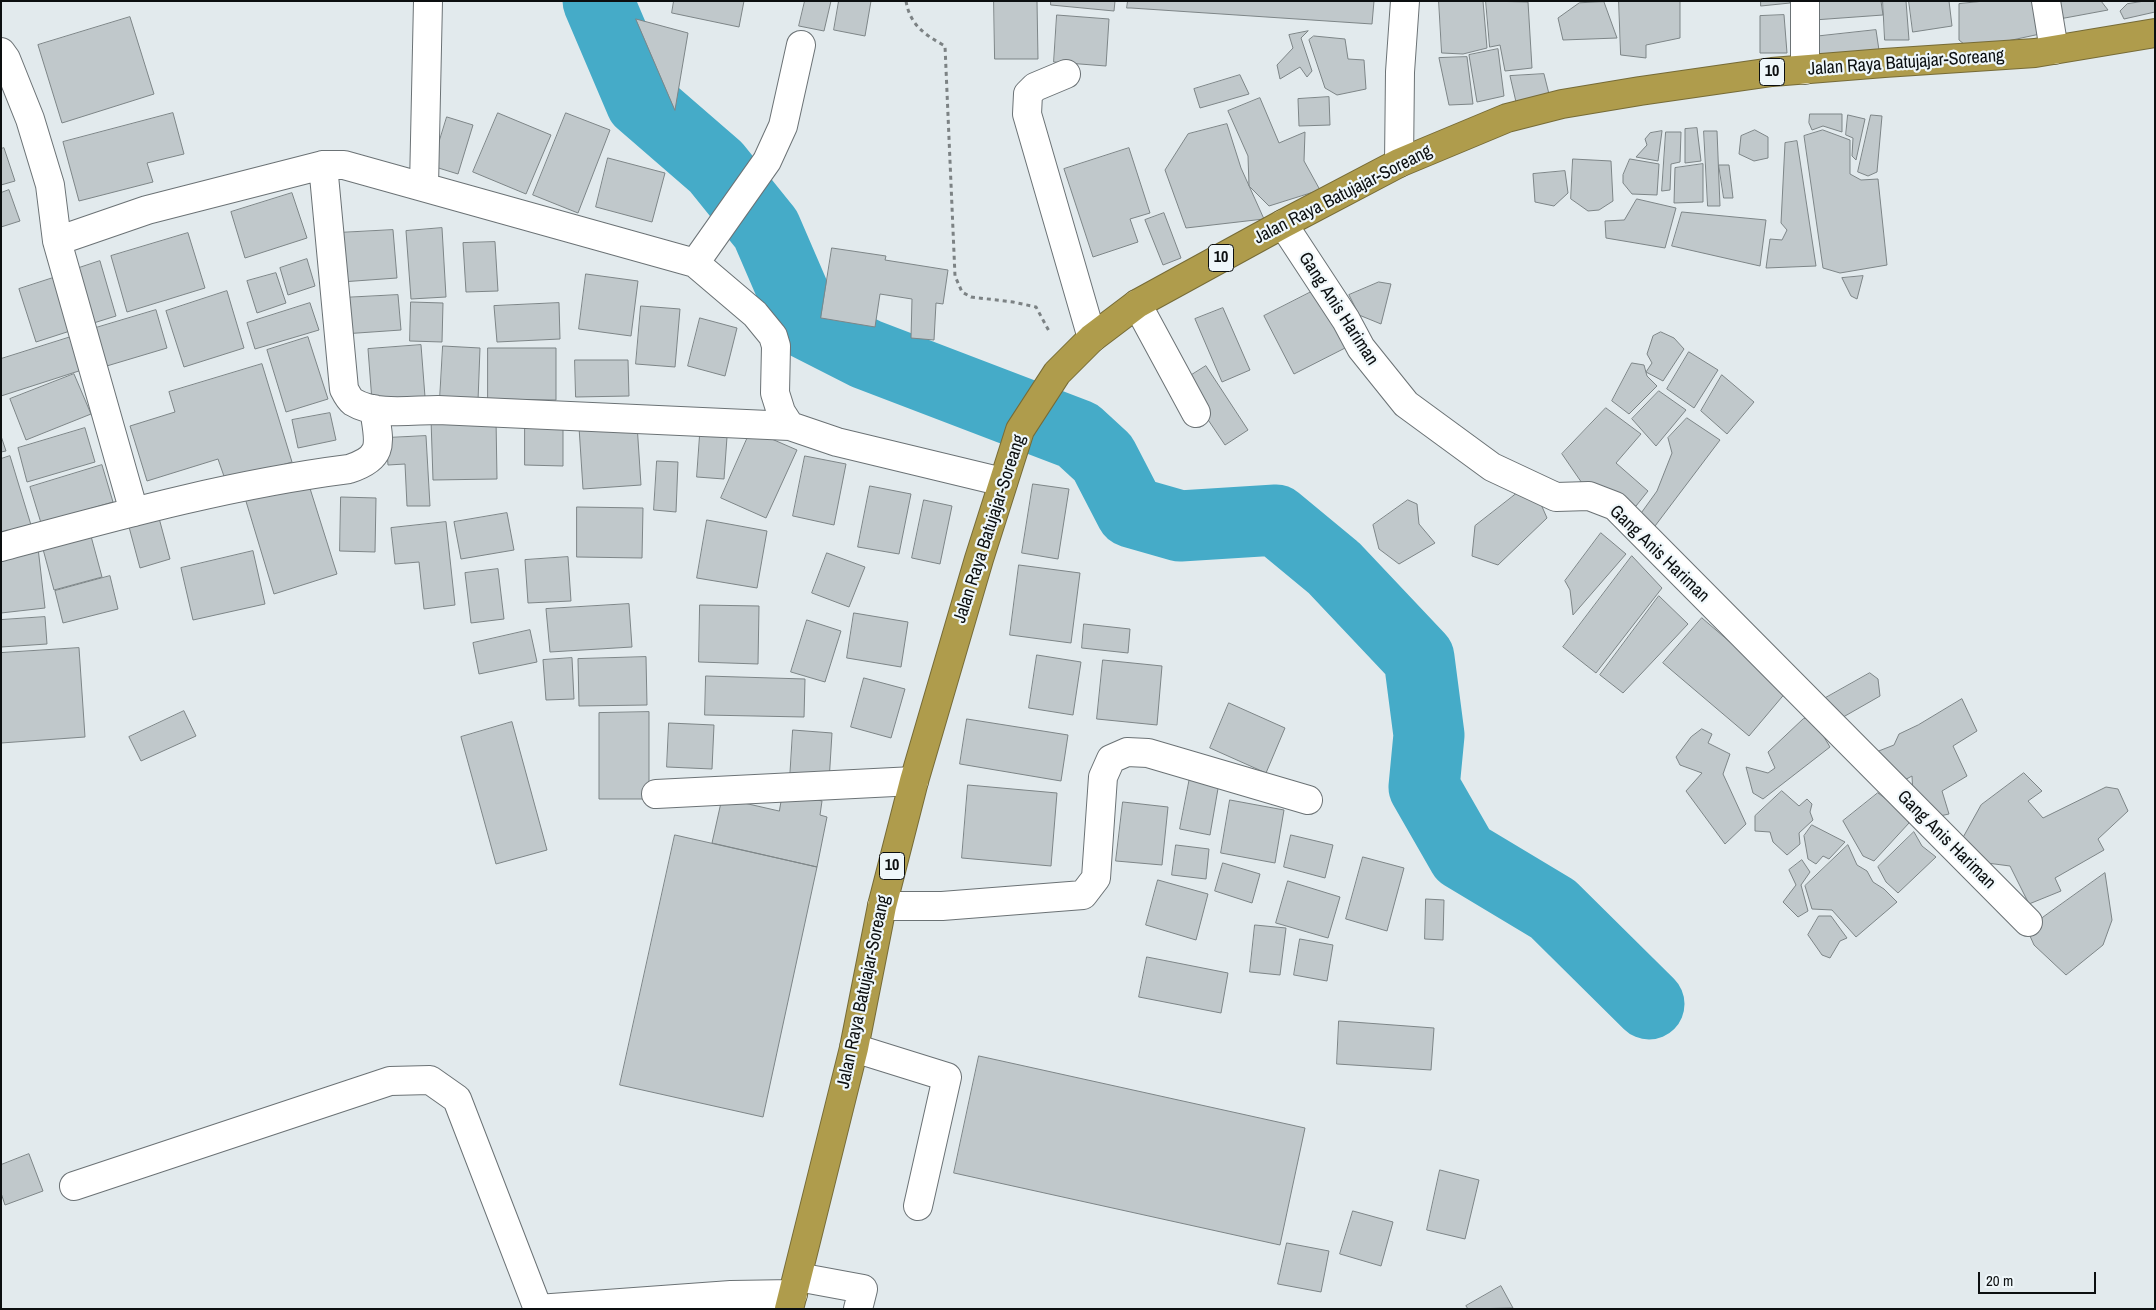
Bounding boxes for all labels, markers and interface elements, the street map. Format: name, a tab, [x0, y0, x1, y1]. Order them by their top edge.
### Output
street label: Jalan Raya Batujajar-Soreang	[1807, 45, 2005, 81]
road number: 10	[1760, 58, 1784, 86]
street label: Jalan Raya Batujajar-Soreang	[1250, 141, 1436, 249]
road number: 10	[1208, 244, 1234, 272]
street label: Gang Anis Hariman	[1293, 248, 1383, 370]
street label: Jalan Raya Batujajar-Soreang	[949, 432, 1031, 626]
street label: Gang Anis Hariman	[1605, 501, 1713, 607]
street label: Gang Anis Hariman	[1892, 786, 2000, 894]
road number: 10	[880, 852, 904, 879]
street label: Jalan Raya Batujajar-Soreang	[833, 893, 895, 1091]
scale bar	[1981, 1262, 2098, 1294]
text: 20 m	[1986, 1270, 2013, 1291]

